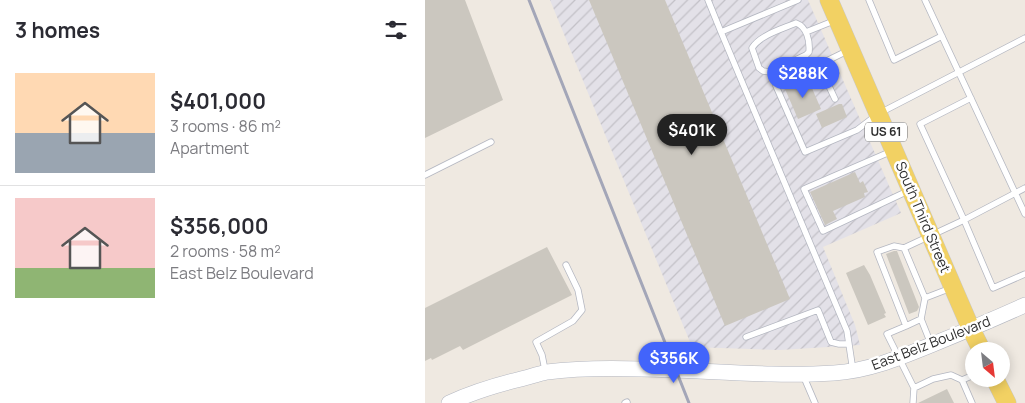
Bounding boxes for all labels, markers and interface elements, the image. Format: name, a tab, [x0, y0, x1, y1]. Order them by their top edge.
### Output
text: 3 homes	[15, 16, 100, 44]
icon: filters	[382, 16, 410, 44]
pin: $288K	[768, 56, 838, 99]
text: $288K	[778, 62, 828, 84]
text: $401,000	[170, 87, 266, 115]
icon: home	[55, 93, 115, 153]
pin: $401K	[657, 114, 727, 156]
text: 3 rooms · 86 m²	[170, 115, 281, 137]
text: $401K	[668, 119, 716, 141]
road number: US 61	[865, 122, 907, 142]
text: Apartment	[170, 137, 249, 159]
street label: South Third Street	[891, 158, 956, 276]
text: $356,000	[170, 212, 269, 240]
icon: home	[55, 218, 115, 278]
text: 2 rooms · 58 m²	[170, 240, 281, 262]
text: East Belz Boulevard	[170, 262, 314, 284]
street label: East Belz Boulevard	[869, 311, 993, 374]
pin: $356K	[639, 342, 709, 384]
north arrow	[965, 342, 1010, 388]
map controls	[965, 342, 1010, 387]
text: $356K	[649, 347, 699, 369]

